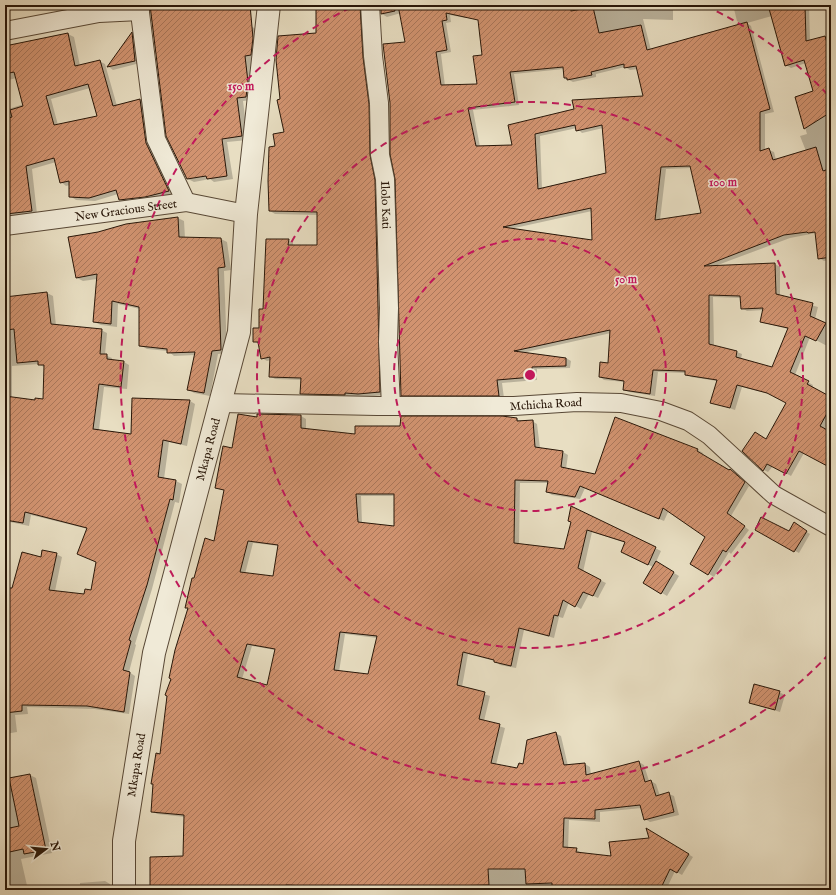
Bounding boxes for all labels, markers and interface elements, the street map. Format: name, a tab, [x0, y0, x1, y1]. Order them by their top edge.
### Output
text: 150 m	[228, 79, 255, 94]
text: 100 m	[709, 175, 738, 190]
street label: Ilolo Kati	[378, 181, 394, 229]
street label: New Gracious Street	[74, 196, 178, 224]
text: 50 m	[615, 272, 638, 287]
centre of rings	[523, 368, 537, 382]
street label: Mchicha Road	[509, 394, 583, 414]
street label: Mkapa Road	[192, 416, 224, 482]
street label: Mkapa Road	[124, 731, 149, 798]
north arrow	[26, 829, 66, 869]
text: N	[46, 839, 63, 853]

